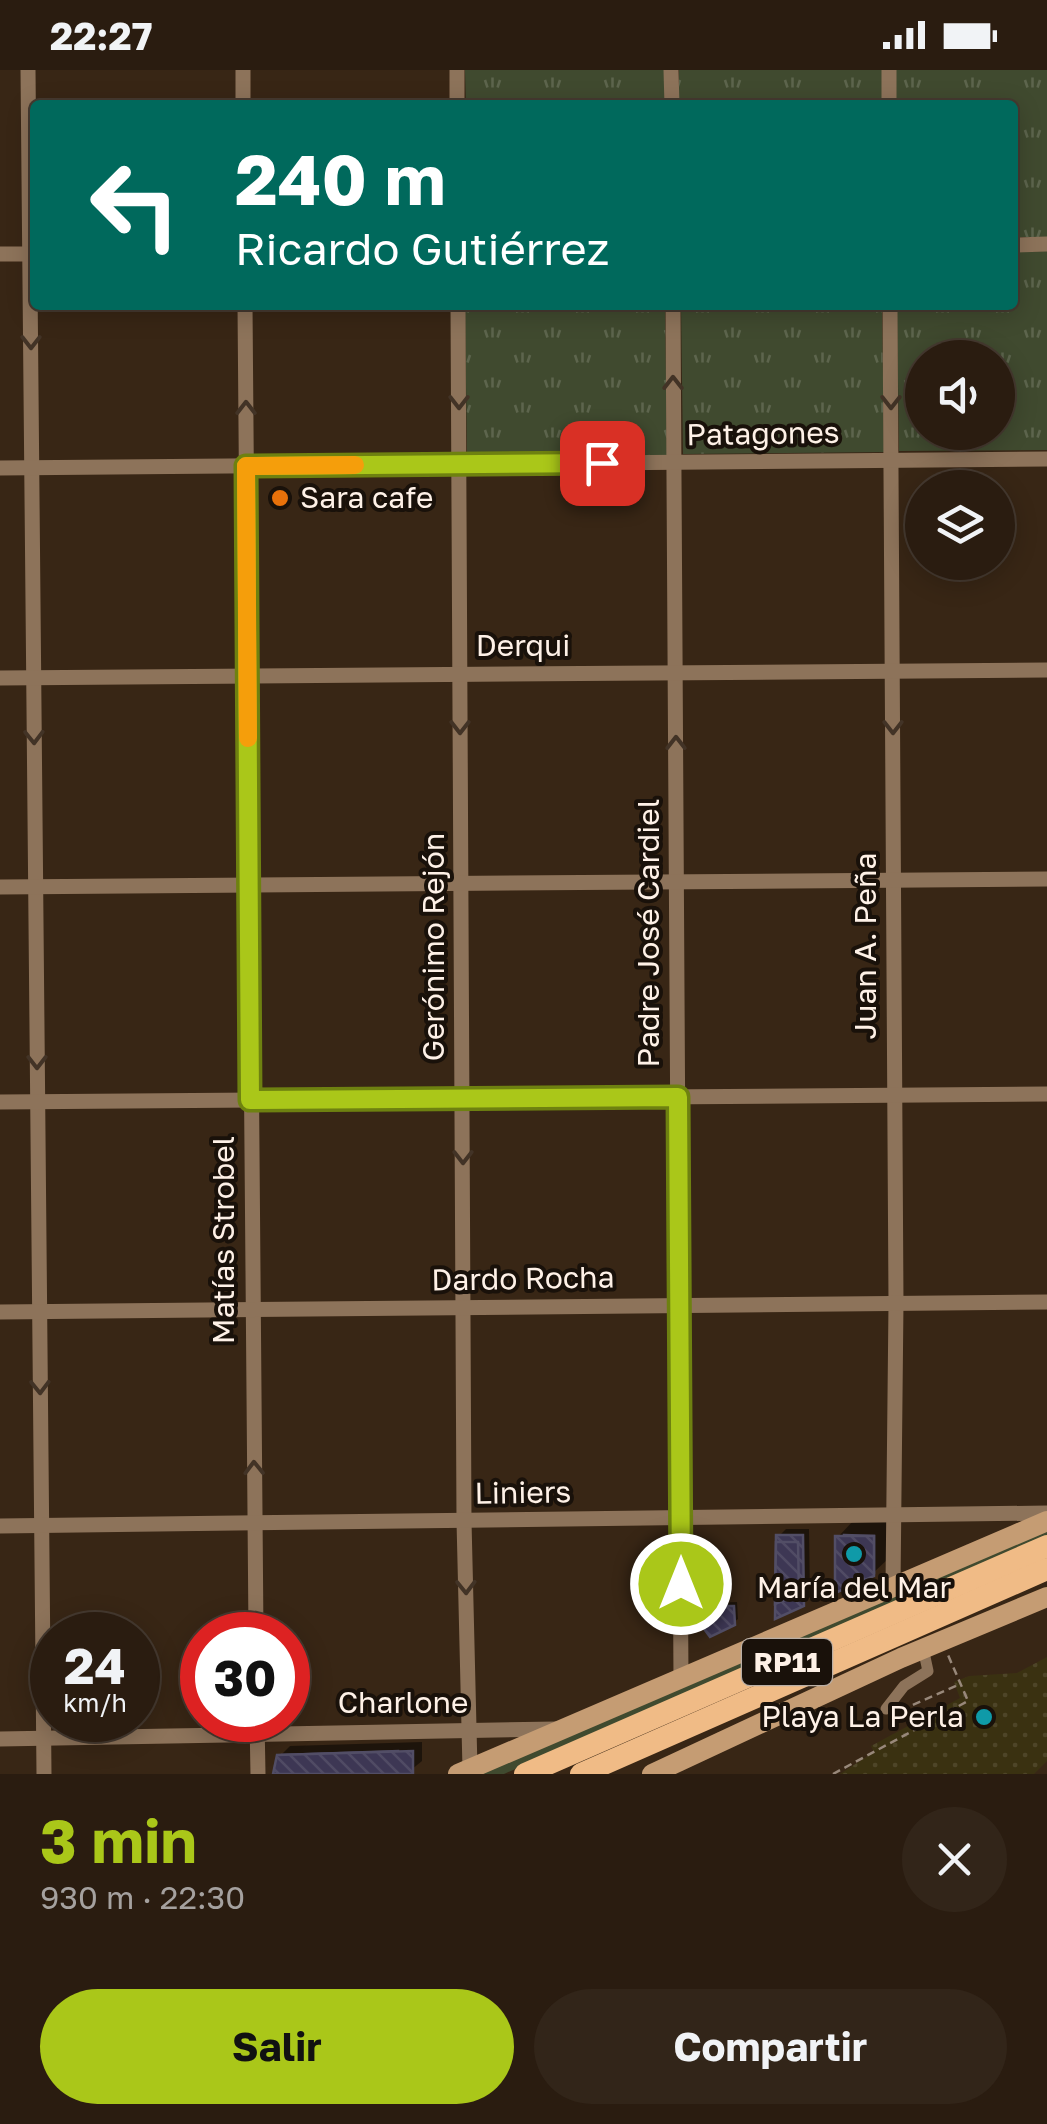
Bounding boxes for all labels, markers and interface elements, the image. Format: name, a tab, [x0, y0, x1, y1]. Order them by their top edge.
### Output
text: 22:27	[50, 13, 152, 58]
text: 240 m	[235, 136, 446, 220]
icon: left	[70, 140, 200, 270]
text: Ricardo Gutiérrez	[235, 221, 609, 275]
one-way arrow	[20, 335, 41, 351]
map controls	[905, 340, 1015, 580]
button: sound	[905, 340, 1015, 450]
one-way arrow	[662, 374, 684, 390]
one-way arrow	[880, 395, 901, 411]
one-way arrow	[448, 396, 470, 411]
one-way arrow	[235, 399, 256, 415]
street label: Patagones	[686, 414, 840, 452]
pin	[560, 421, 645, 506]
icon: arrive	[575, 436, 630, 491]
button: layers	[905, 470, 1015, 580]
place label: Sara cafe	[300, 479, 433, 515]
marker: Sara cafe	[269, 487, 291, 509]
street label: Derqui	[476, 627, 570, 663]
one-way arrow	[449, 720, 471, 736]
one-way arrow	[882, 720, 903, 736]
one-way arrow	[23, 730, 45, 746]
one-way arrow	[665, 734, 687, 750]
street label: Padre José Cardiel	[630, 799, 666, 1067]
street label: Gerónimo Rejón	[415, 833, 451, 1061]
street label: Juan A. Peña	[847, 853, 883, 1039]
one-way arrow	[26, 1056, 48, 1071]
street label: Matías Strobel	[205, 1136, 241, 1344]
one-way arrow	[452, 1150, 474, 1166]
street label: Dardo Rocha	[431, 1258, 615, 1298]
one-way arrow	[30, 1380, 51, 1396]
one-way arrow	[243, 1459, 265, 1474]
street label: Liniers	[474, 1473, 572, 1511]
position arrow	[629, 1532, 733, 1636]
marker: María del Mar	[843, 1543, 865, 1565]
place label: María del Mar	[757, 1569, 951, 1605]
one-way arrow	[455, 1580, 476, 1596]
speed limit sign: 30	[180, 1612, 310, 1742]
text: 24	[64, 1635, 126, 1695]
road number: RP11	[742, 1639, 832, 1685]
street label: Charlone	[338, 1684, 468, 1720]
text: km/h	[63, 1687, 127, 1718]
place label: Playa La Perla	[761, 1698, 964, 1734]
marker: Playa La Perla	[973, 1706, 995, 1728]
text: 3 min	[40, 1804, 197, 1876]
button: close	[902, 1807, 1007, 1912]
text: 930 m · 22:30	[40, 1878, 245, 1916]
button: Salir	[40, 1989, 514, 2104]
button: Compartir	[534, 1989, 1007, 2104]

